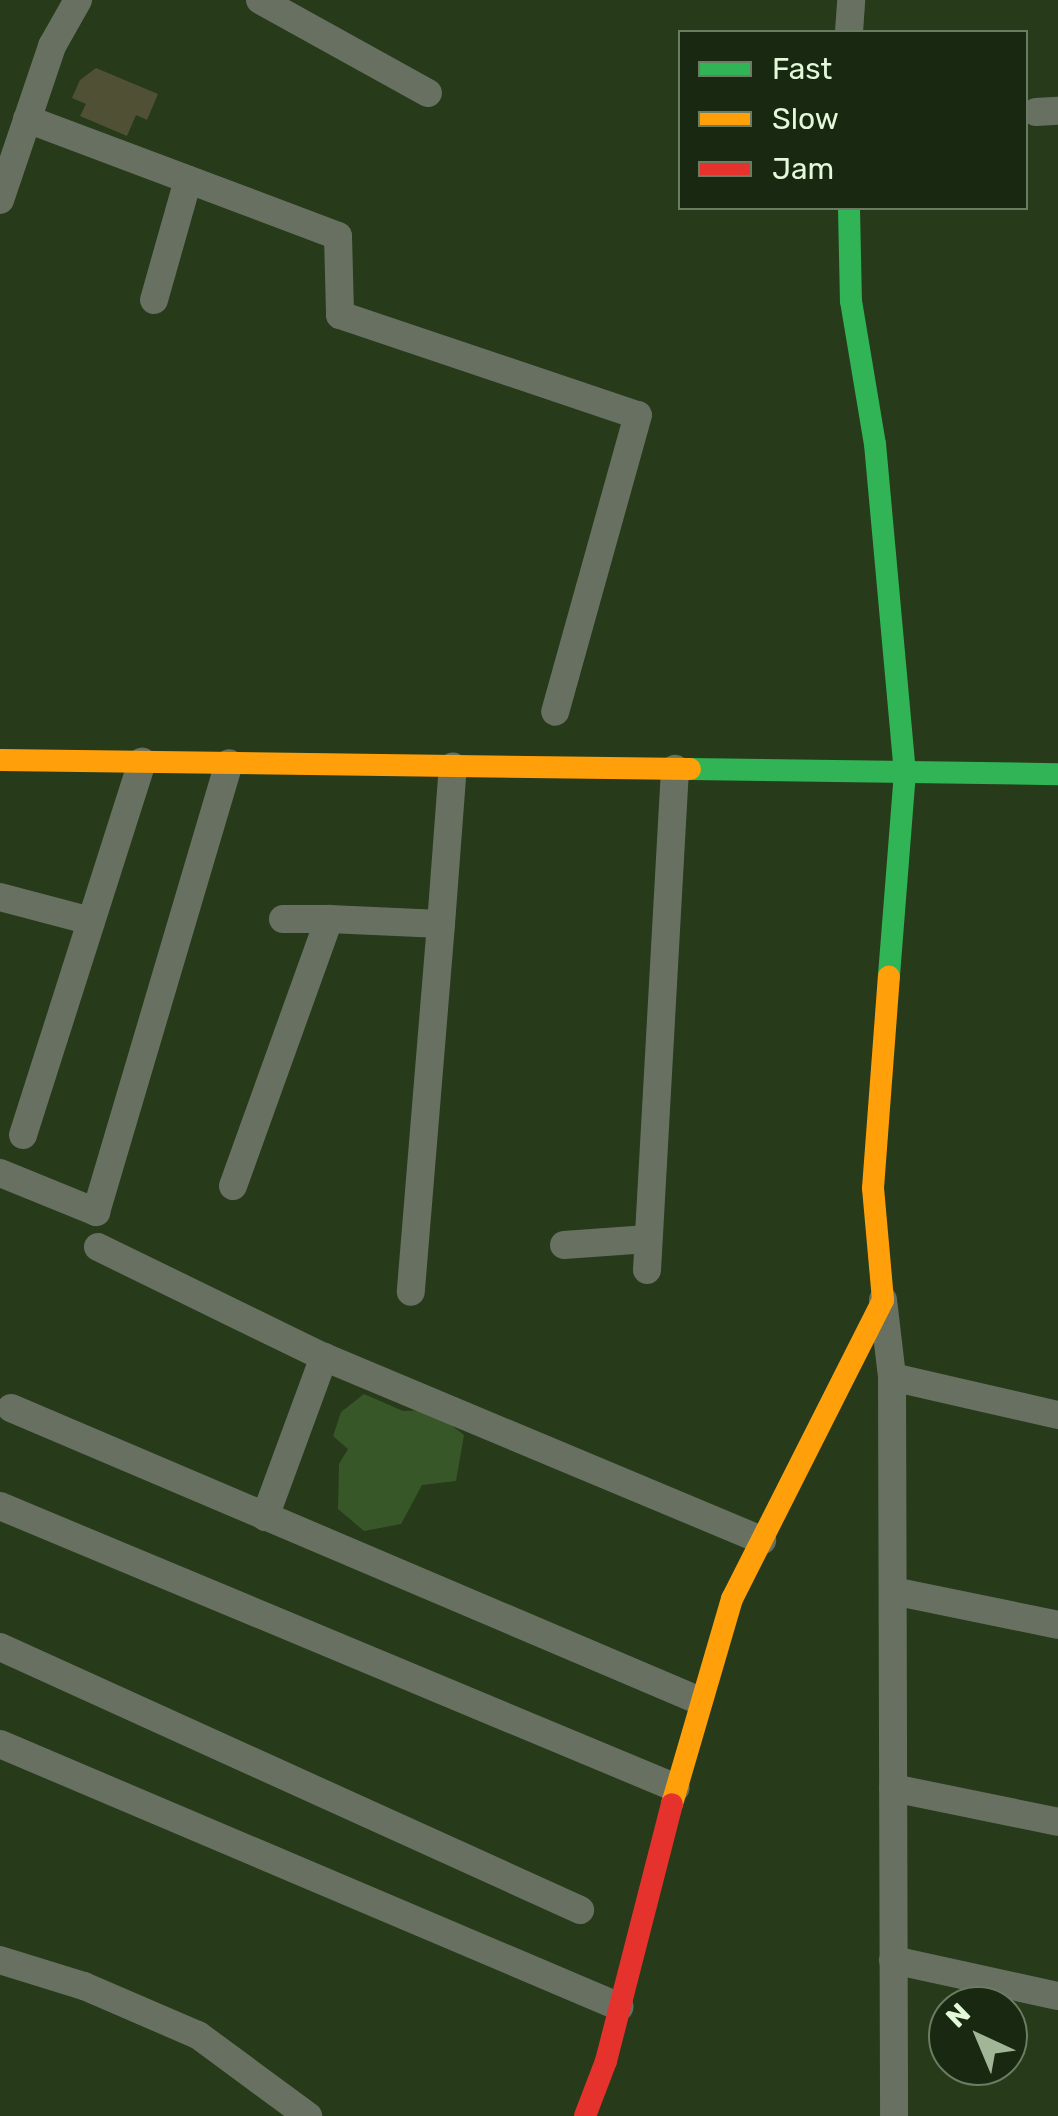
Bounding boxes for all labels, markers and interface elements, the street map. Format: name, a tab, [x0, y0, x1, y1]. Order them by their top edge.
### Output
legend	[678, 30, 1028, 210]
text: Fast	[772, 51, 832, 87]
text: Slow	[772, 101, 839, 137]
text: Jam	[772, 151, 834, 187]
north arrow	[928, 1986, 1028, 2086]
text: N	[939, 1997, 977, 2034]

